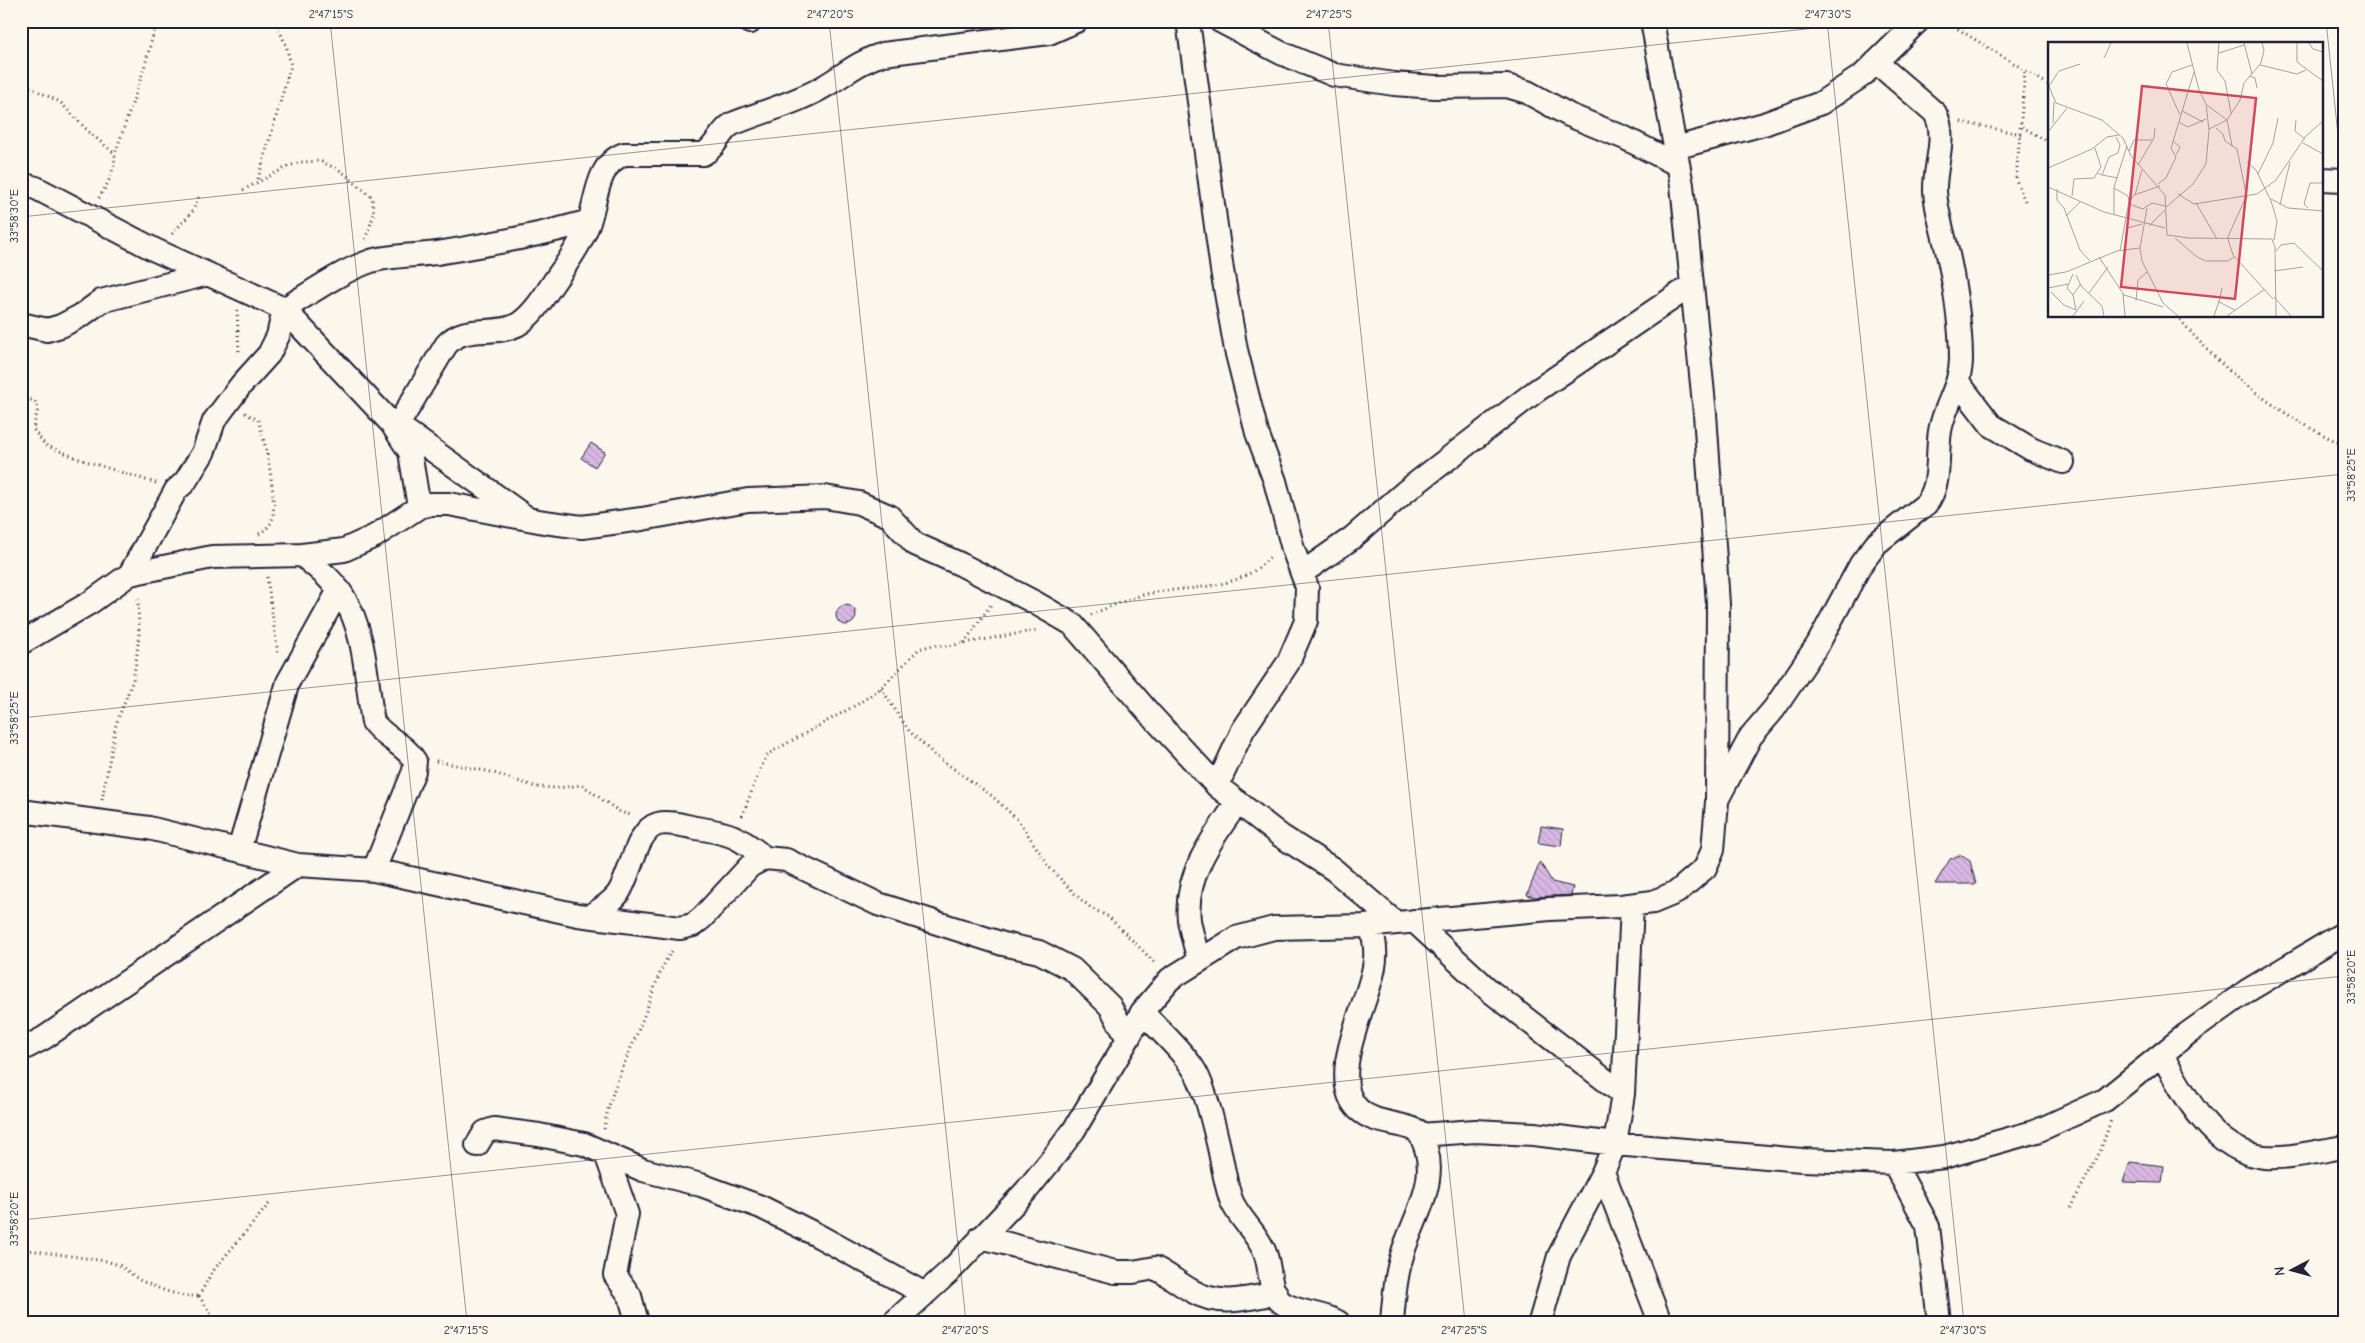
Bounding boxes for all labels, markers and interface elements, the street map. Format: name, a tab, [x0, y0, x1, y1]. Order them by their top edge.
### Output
text: 2°47'15"S	[309, 7, 353, 21]
text: 2°47'20"S	[807, 7, 854, 21]
text: 2°47'25"S	[1306, 7, 1352, 21]
text: 2°47'30"S	[1805, 7, 1852, 21]
inset map	[2048, 42, 2322, 318]
text: 33°58'30"E	[7, 189, 21, 243]
text: 33°58'25"E	[2344, 448, 2358, 502]
text: 33°58'25"E	[7, 691, 21, 745]
text: 33°58'20"E	[2344, 950, 2358, 1004]
text: 33°58'20"E	[7, 1192, 21, 1246]
north arrow	[2268, 1246, 2318, 1296]
text: N	[2271, 1266, 2288, 1277]
text: 2°47'15"S	[444, 1323, 488, 1337]
text: 2°47'20"S	[942, 1323, 989, 1337]
text: 2°47'25"S	[1441, 1323, 1487, 1337]
text: 2°47'30"S	[1940, 1323, 1987, 1337]

